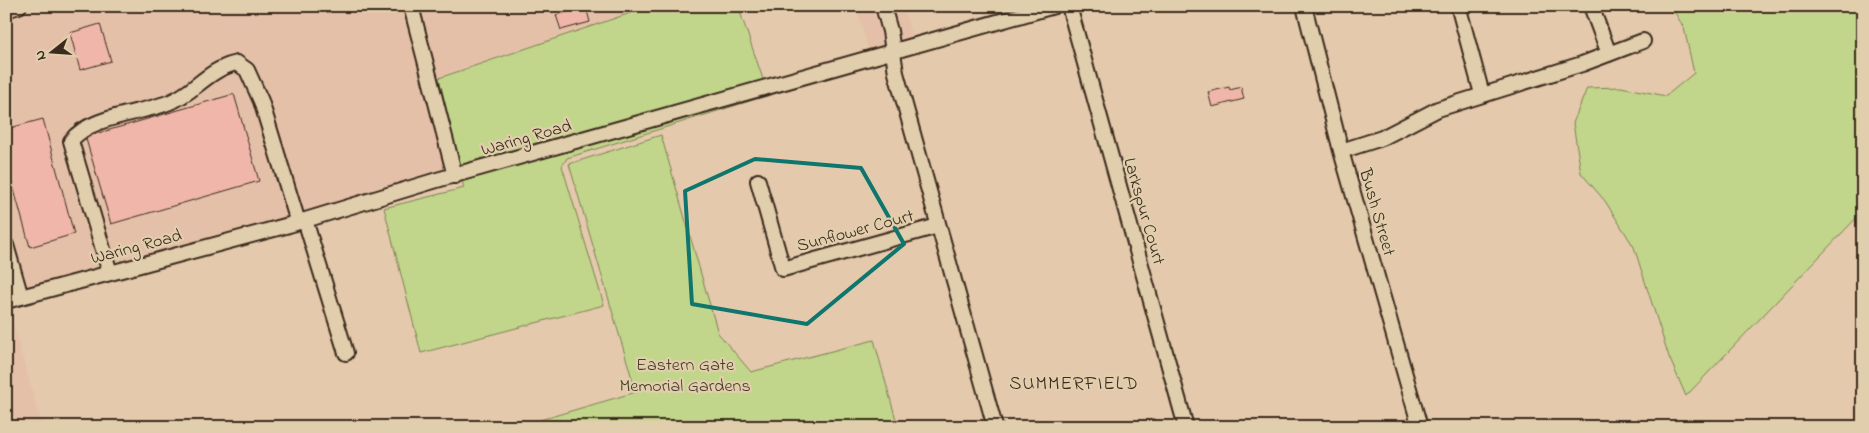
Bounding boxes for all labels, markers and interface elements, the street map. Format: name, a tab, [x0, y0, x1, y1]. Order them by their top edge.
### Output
north arrow	[28, 28, 78, 78]
text: N	[30, 48, 52, 63]
street label: Waring Road	[478, 114, 575, 165]
street label: Larkspur Court	[1115, 155, 1171, 268]
street label: Bush Street	[1351, 165, 1401, 259]
street label: Sunflower Court	[794, 204, 917, 260]
street label: Waring Road	[88, 223, 185, 274]
park label: Eastern Gate Memorial Gardens	[619, 353, 751, 400]
district label: SUMMERFIELD	[1009, 371, 1139, 398]

